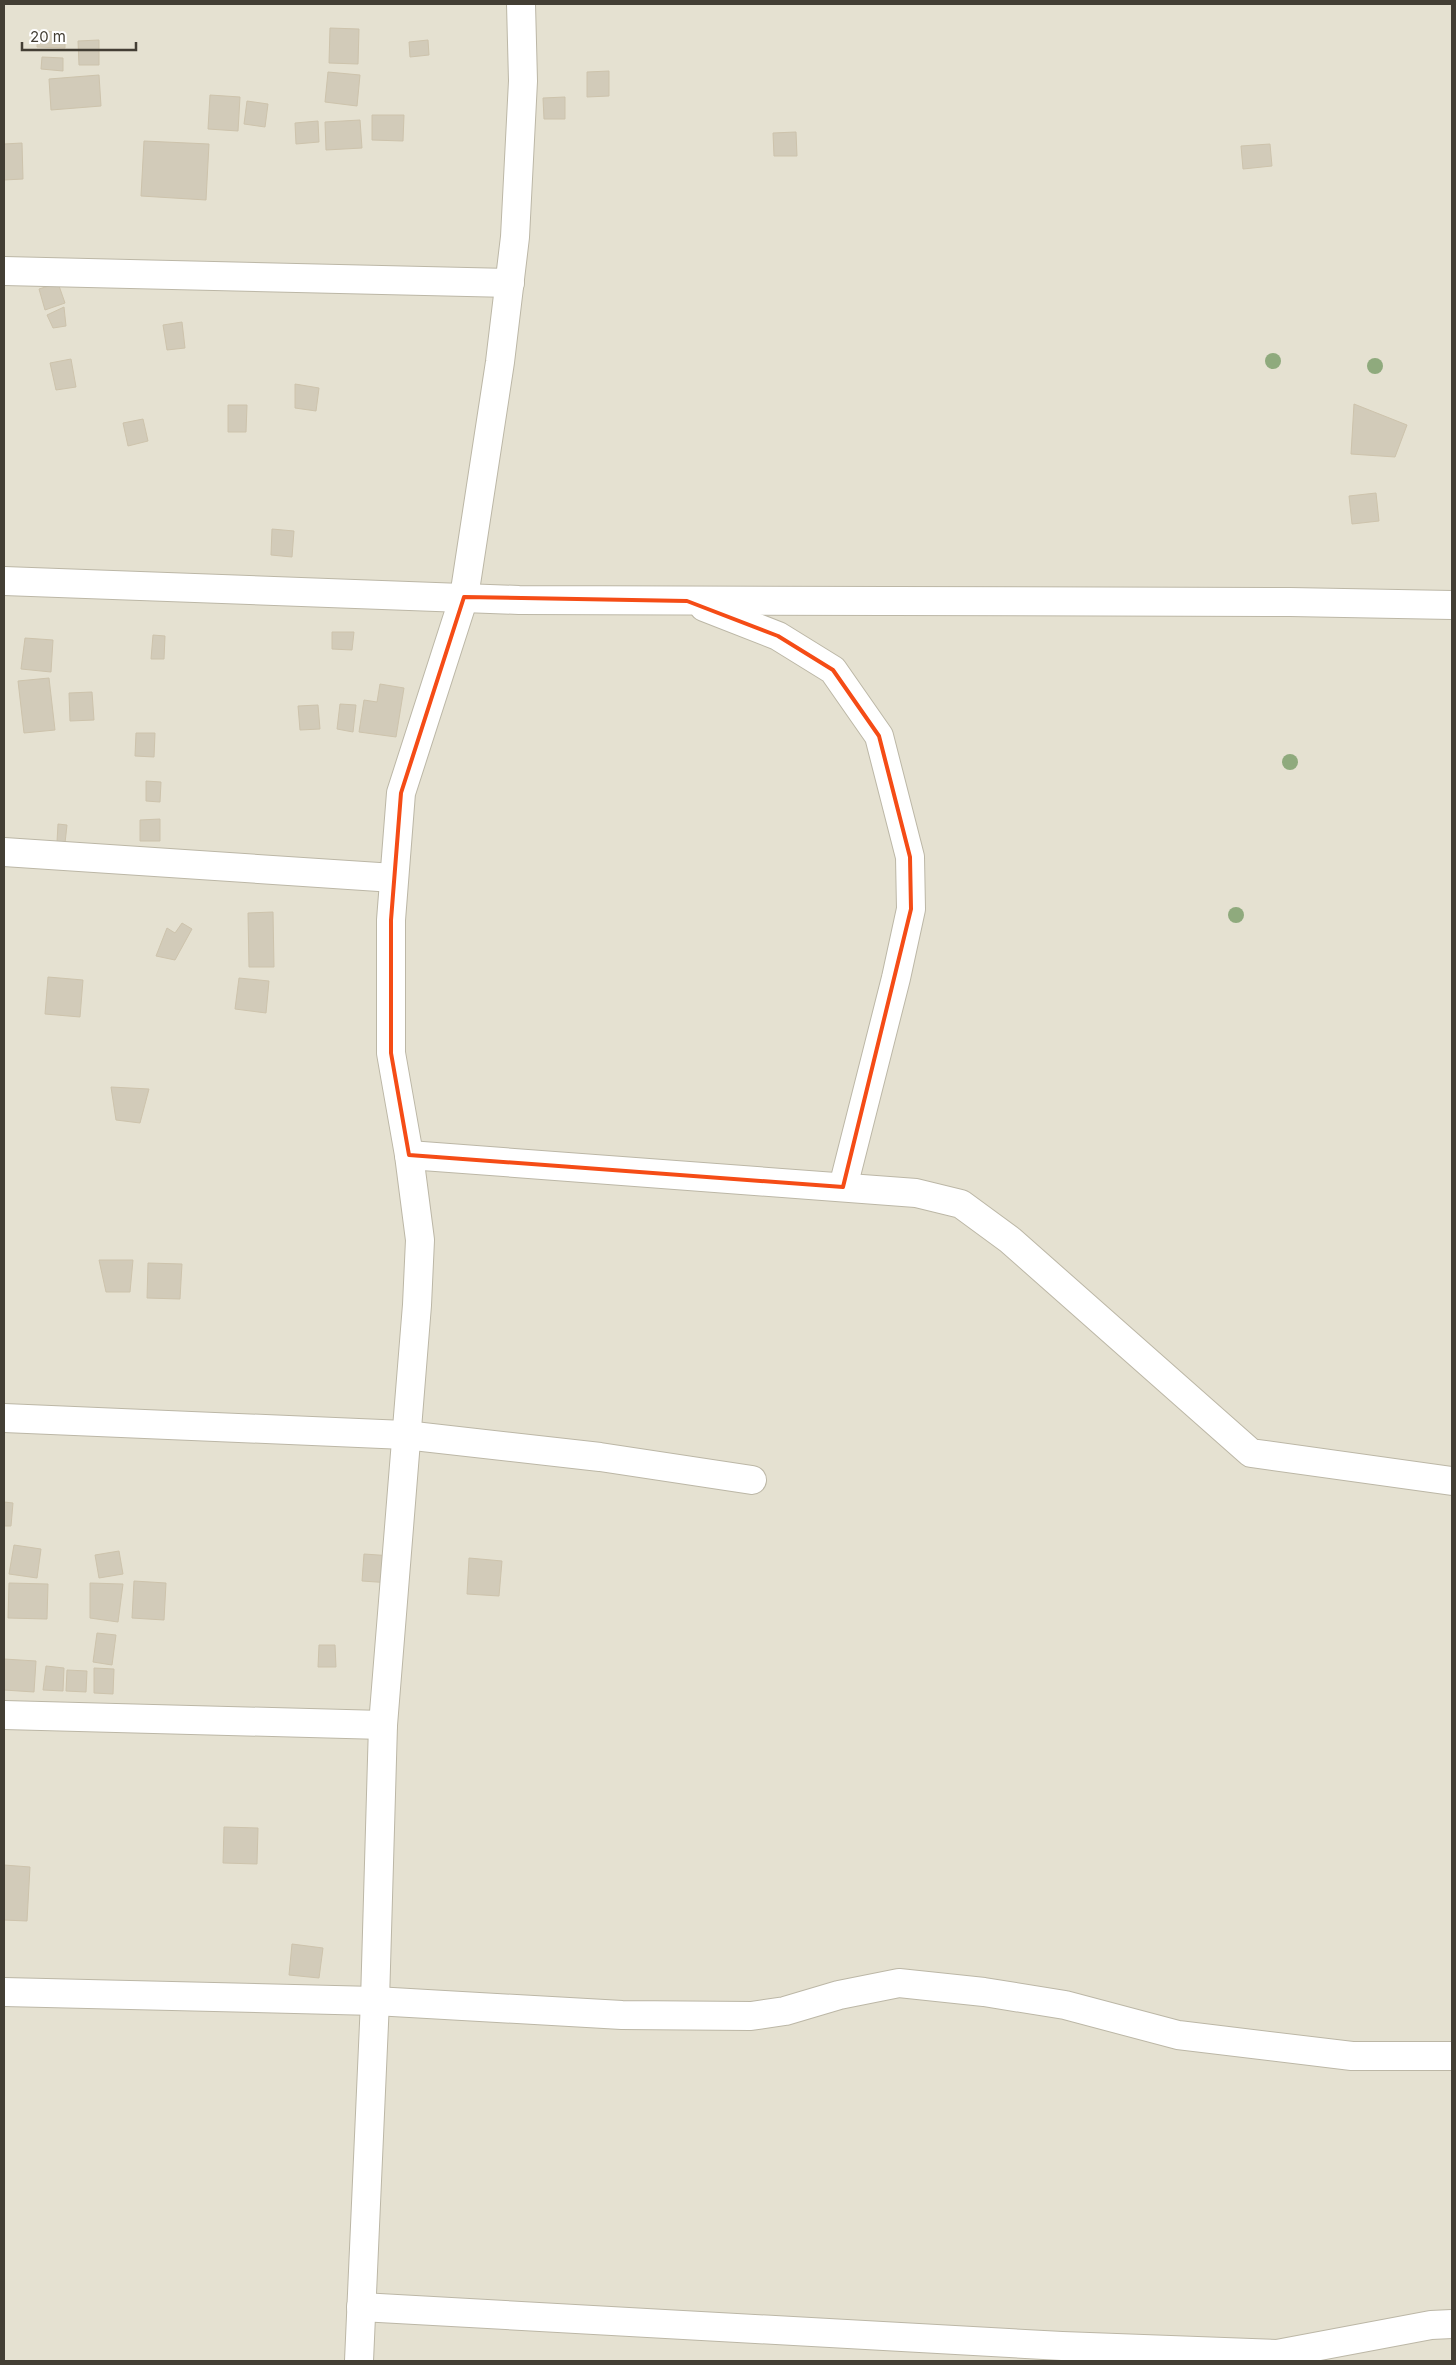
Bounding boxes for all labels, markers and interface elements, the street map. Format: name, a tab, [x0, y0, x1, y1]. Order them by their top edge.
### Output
scale bar	[22, 20, 136, 52]
text: 20 m	[30, 27, 66, 46]

